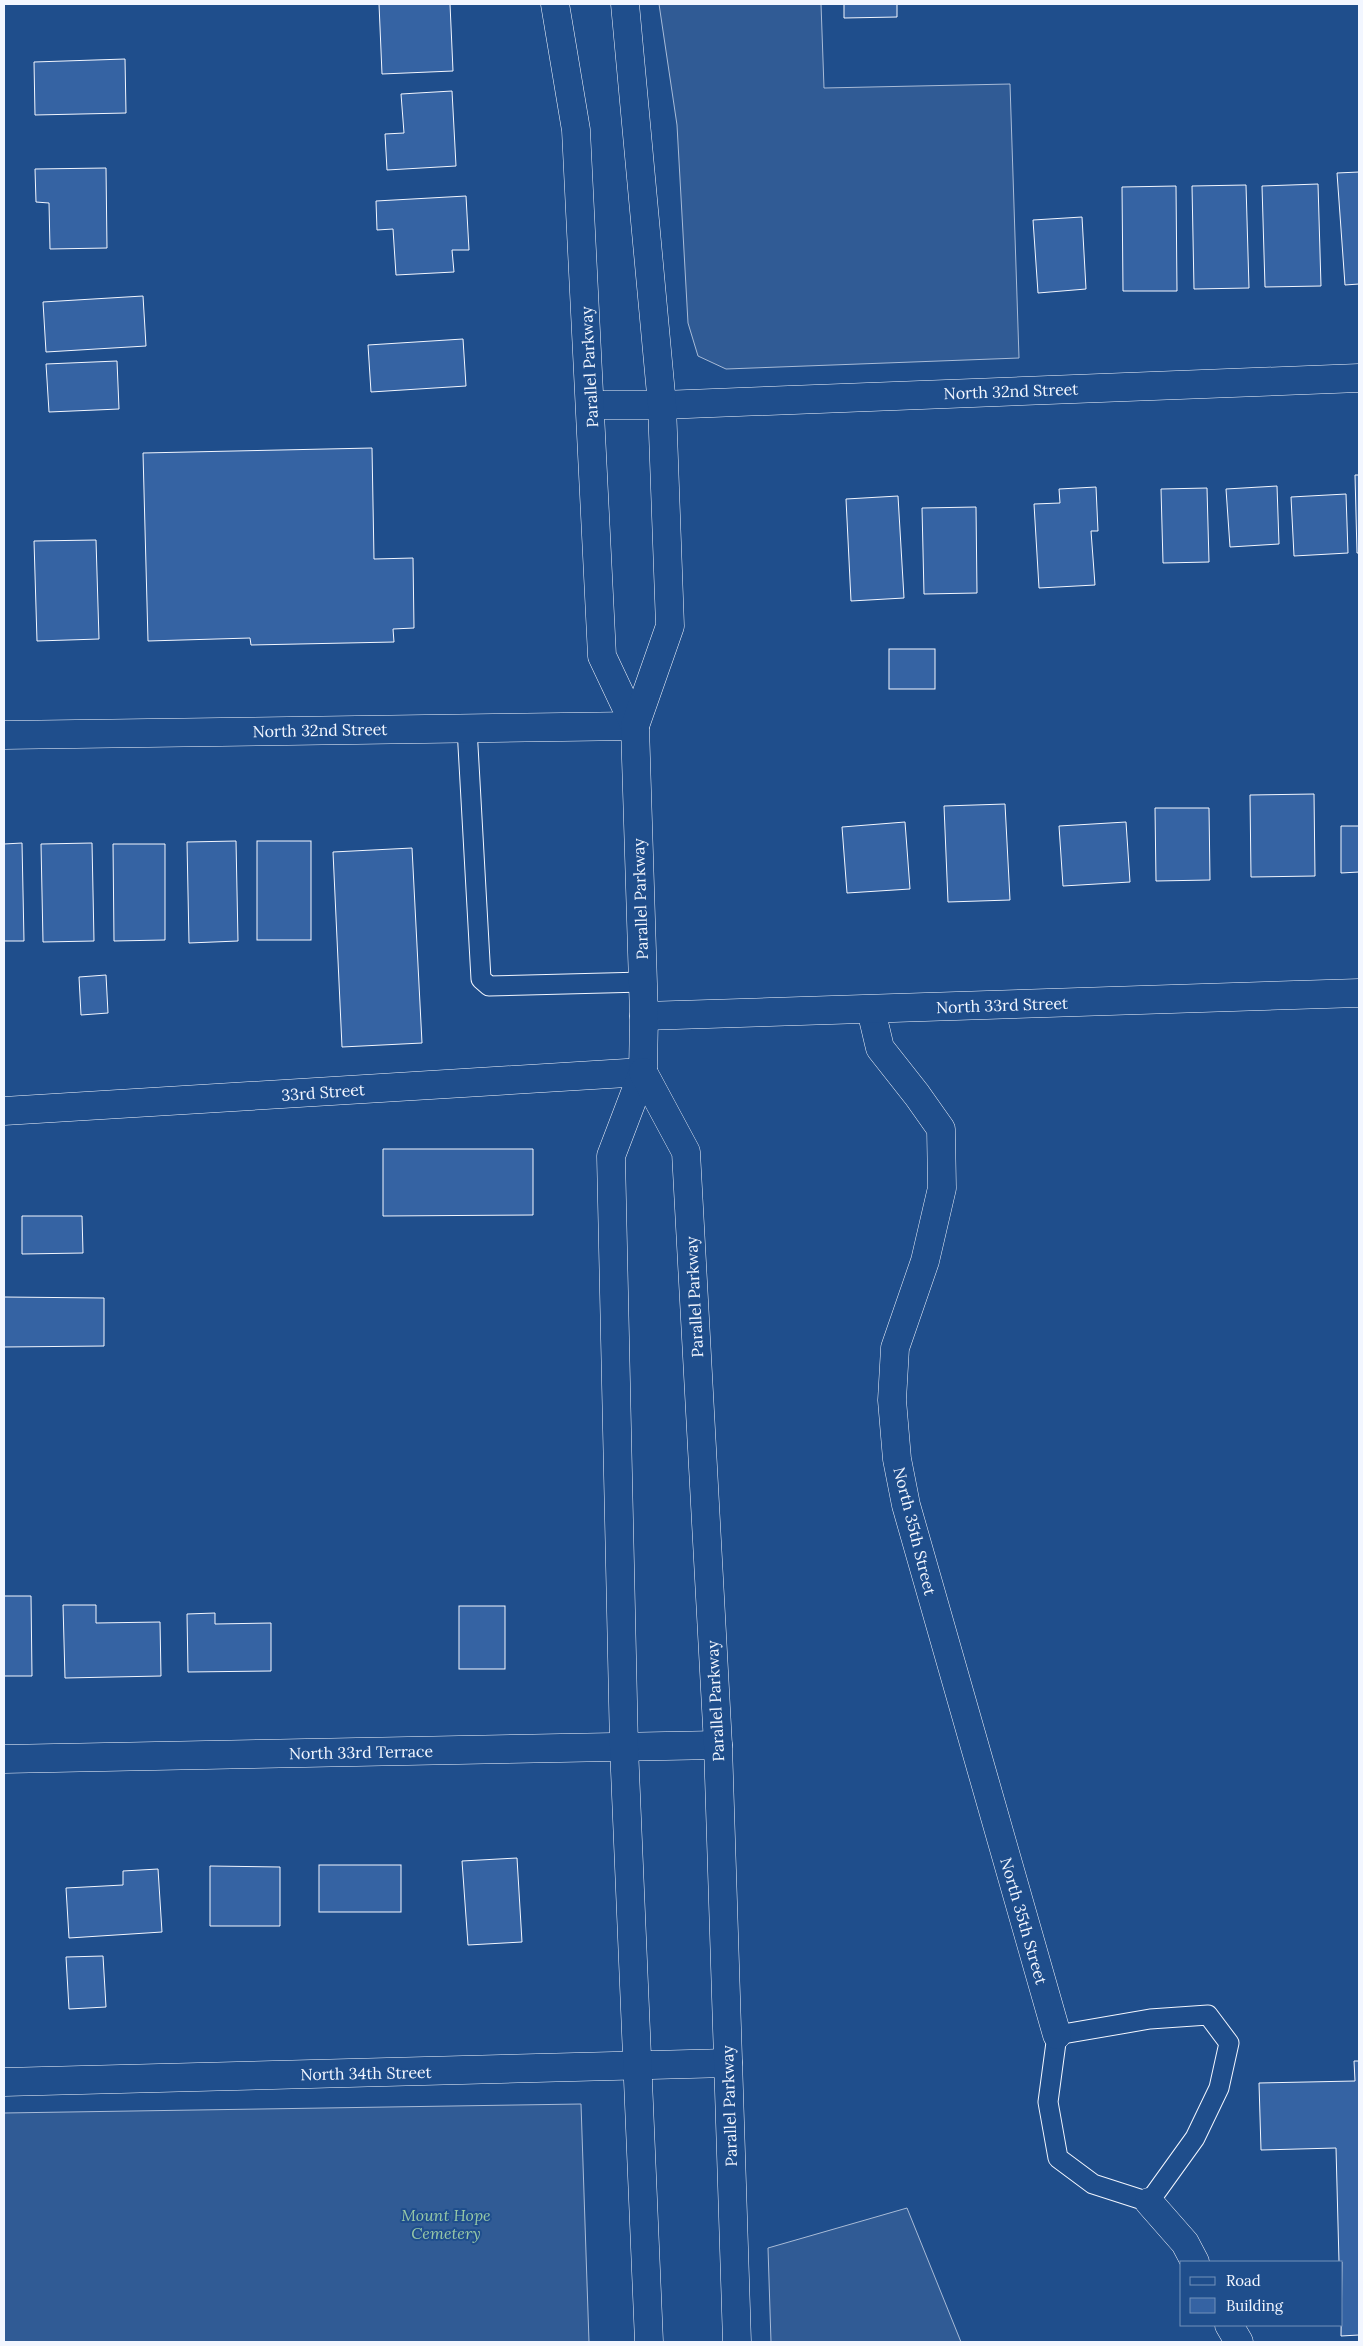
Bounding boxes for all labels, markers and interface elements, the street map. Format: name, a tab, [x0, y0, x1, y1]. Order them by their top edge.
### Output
street label: Parallel Parkway	[576, 305, 602, 428]
street label: North 32nd Street	[943, 379, 1079, 403]
street label: North 32nd Street	[252, 719, 388, 741]
street label: Parallel Parkway	[628, 837, 652, 960]
street label: North 33rd Street	[936, 993, 1069, 1017]
street label: 33rd Street	[281, 1079, 366, 1105]
street label: Parallel Parkway	[681, 1235, 707, 1358]
street label: North 35th Street	[889, 1465, 941, 1598]
street label: Parallel Parkway	[702, 1639, 728, 1762]
street label: North 33rd Terrace	[289, 1741, 434, 1763]
street label: North 35th Street	[996, 1855, 1052, 1988]
street label: Parallel Parkway	[717, 2044, 741, 2167]
street label: North 34th Street	[300, 2062, 433, 2084]
park label: Mount Hope Cemetery	[401, 2205, 491, 2243]
legend	[1180, 2261, 1343, 2326]
text: Road	[1226, 2271, 1261, 2290]
text: Building	[1226, 2296, 1284, 2315]

